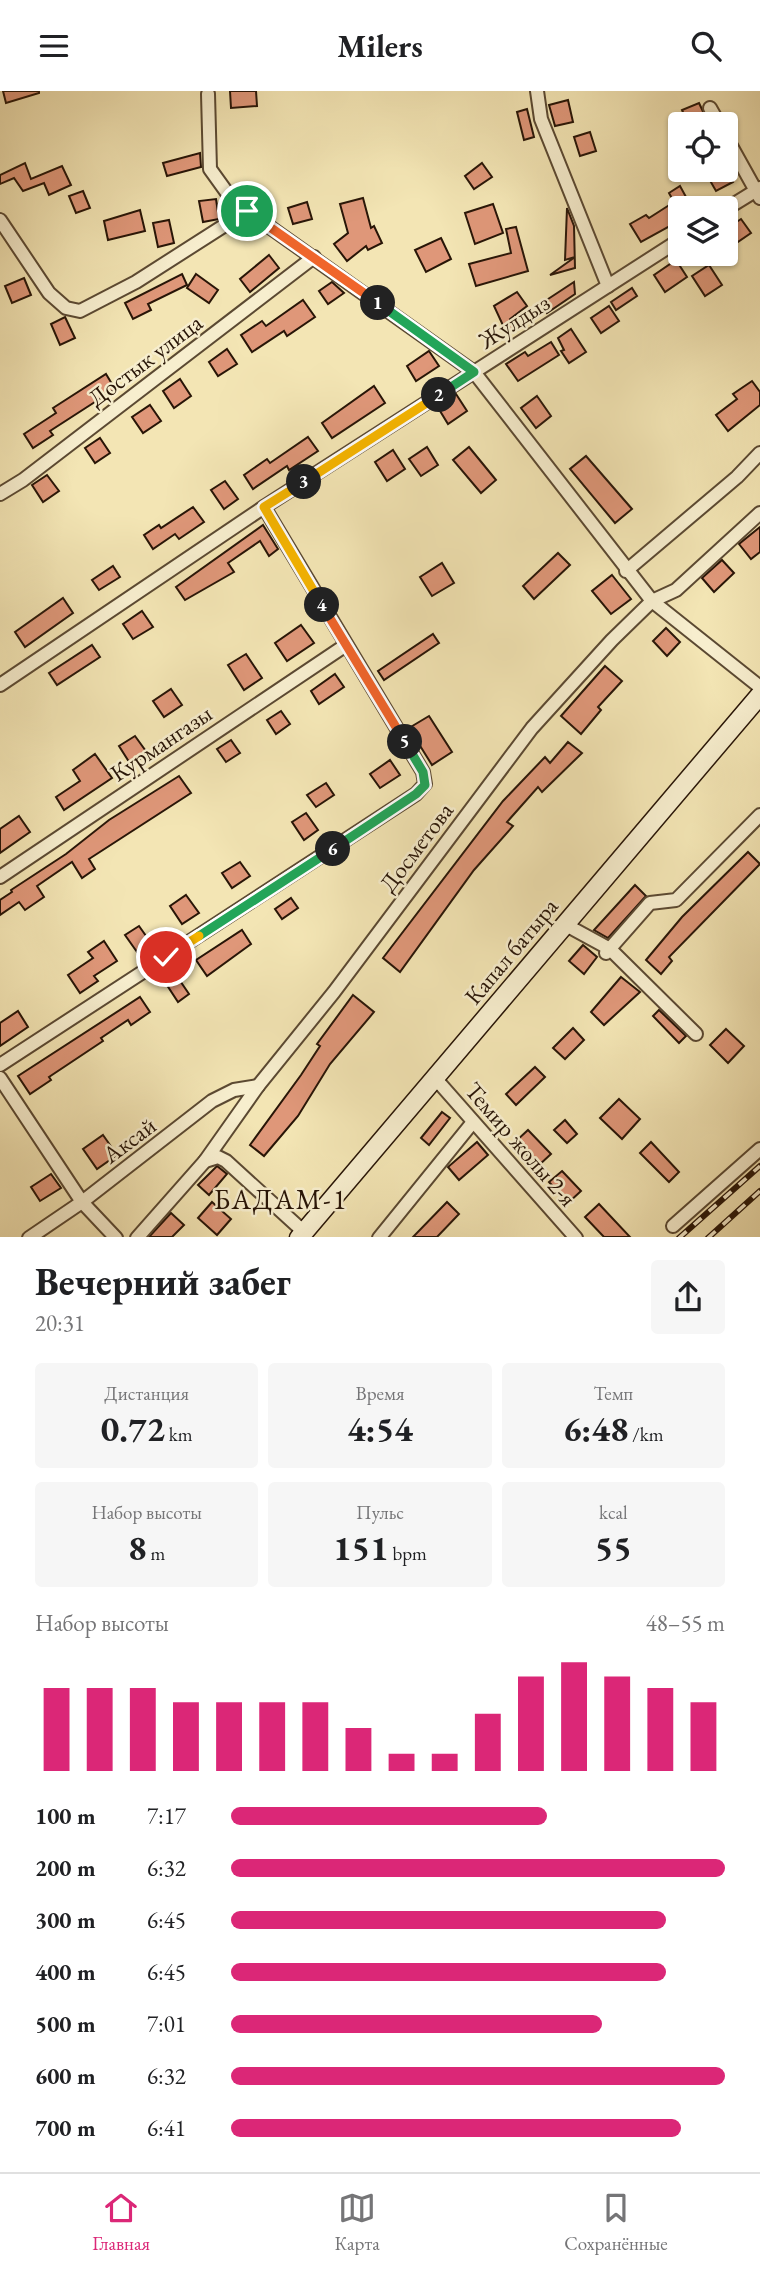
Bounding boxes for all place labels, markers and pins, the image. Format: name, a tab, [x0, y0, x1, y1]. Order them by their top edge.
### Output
pin	[217, 181, 277, 241]
pin: 1	[360, 285, 396, 321]
pin: 2	[422, 377, 457, 413]
pin: 3	[286, 465, 322, 499]
pin: 4	[304, 587, 340, 623]
pin: 5	[388, 725, 422, 759]
pin: 6	[316, 831, 350, 867]
pin	[136, 927, 196, 987]

